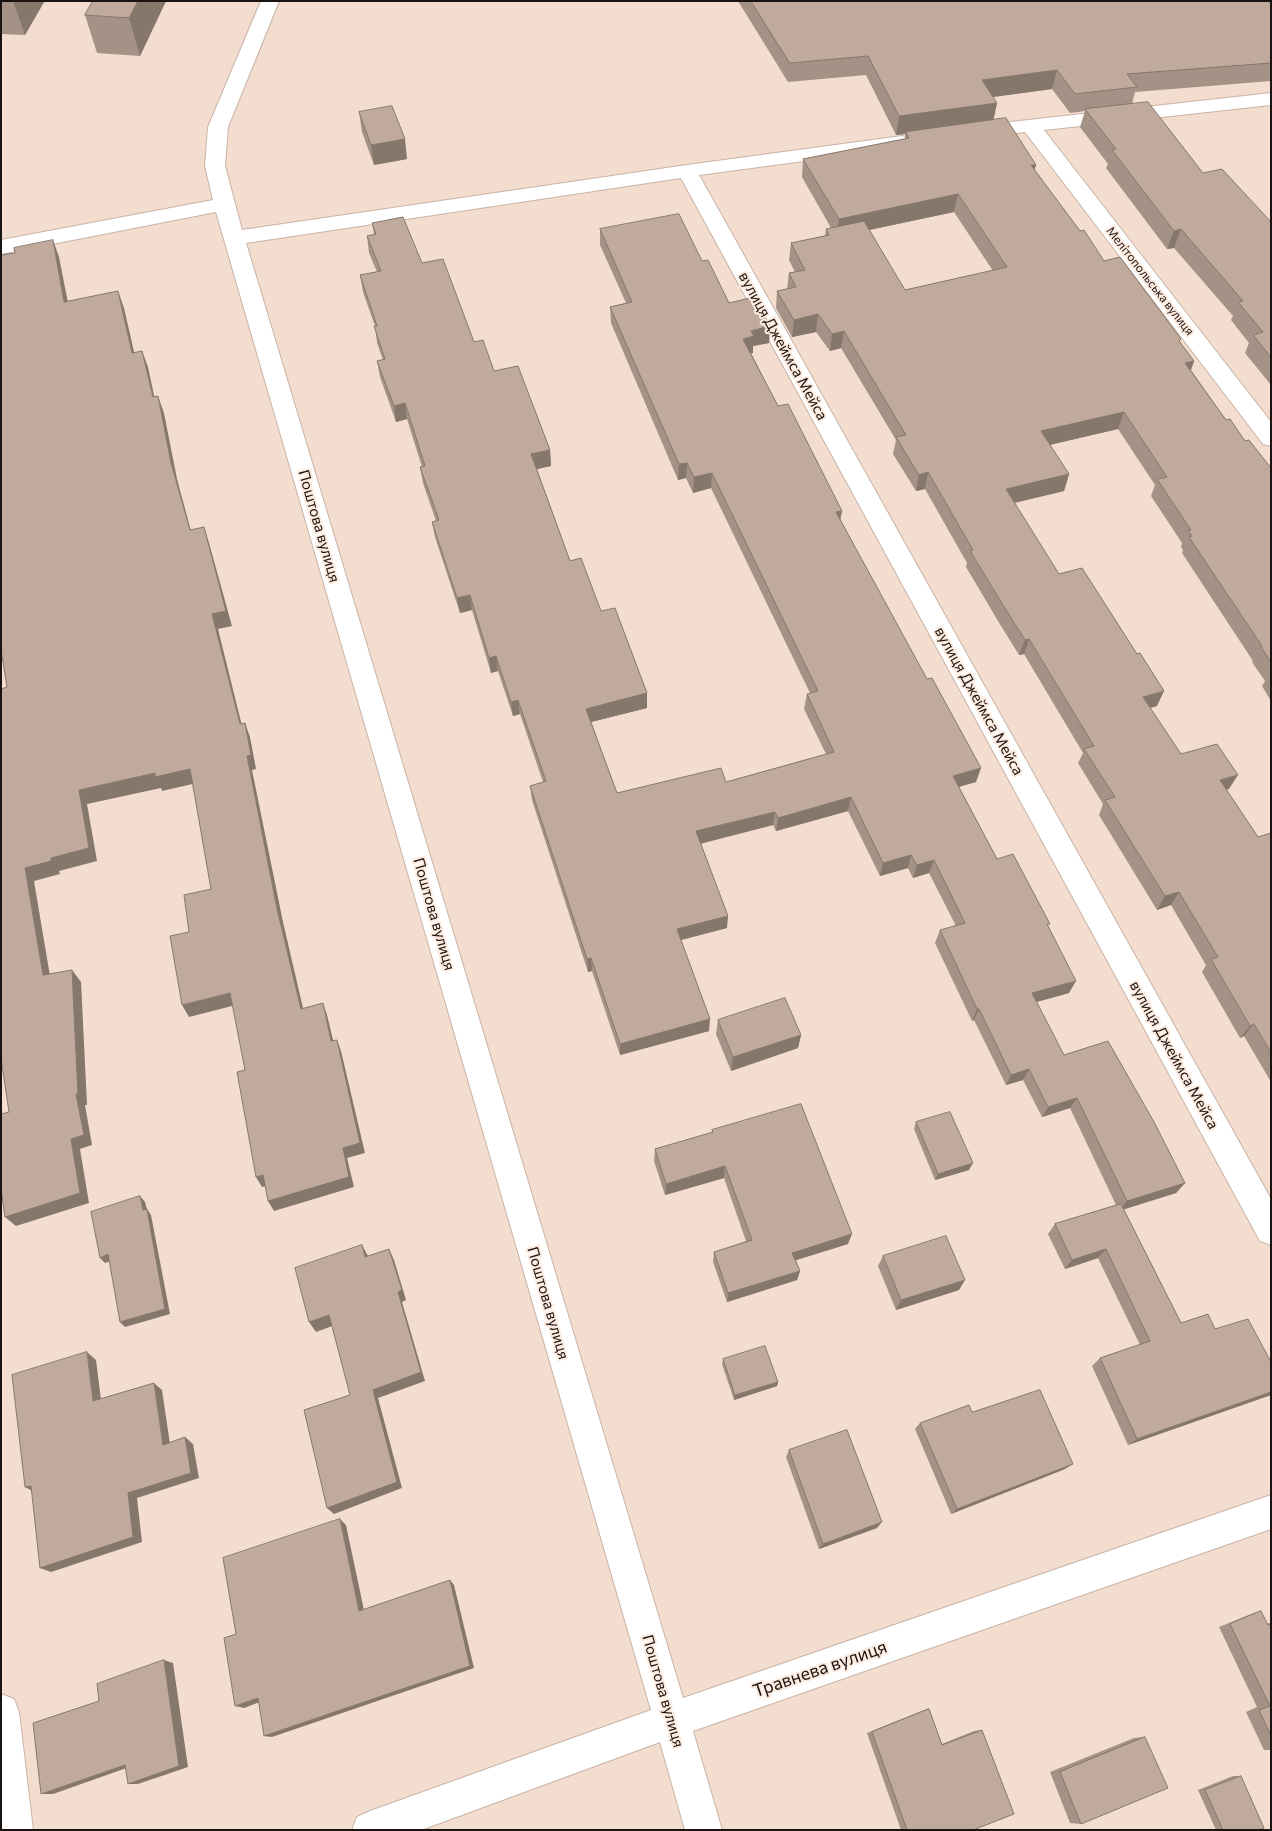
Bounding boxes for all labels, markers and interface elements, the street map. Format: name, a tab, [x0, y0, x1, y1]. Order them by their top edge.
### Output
street label: Мелітопольська вулиця	[1103, 224, 1197, 338]
street label: вулиця Джеймса Мейса	[735, 269, 831, 423]
street label: Поштова вулиця	[294, 468, 344, 584]
street label: вулиця Джеймса Мейса	[931, 624, 1027, 778]
street label: Поштова вулиця	[409, 856, 459, 972]
street label: вулиця Джеймса Мейса	[1126, 978, 1222, 1132]
street label: Поштова вулиця	[523, 1245, 573, 1361]
street label: Поштова вулиця	[638, 1633, 688, 1749]
street label: Травнева вулиця	[750, 1636, 890, 1702]

